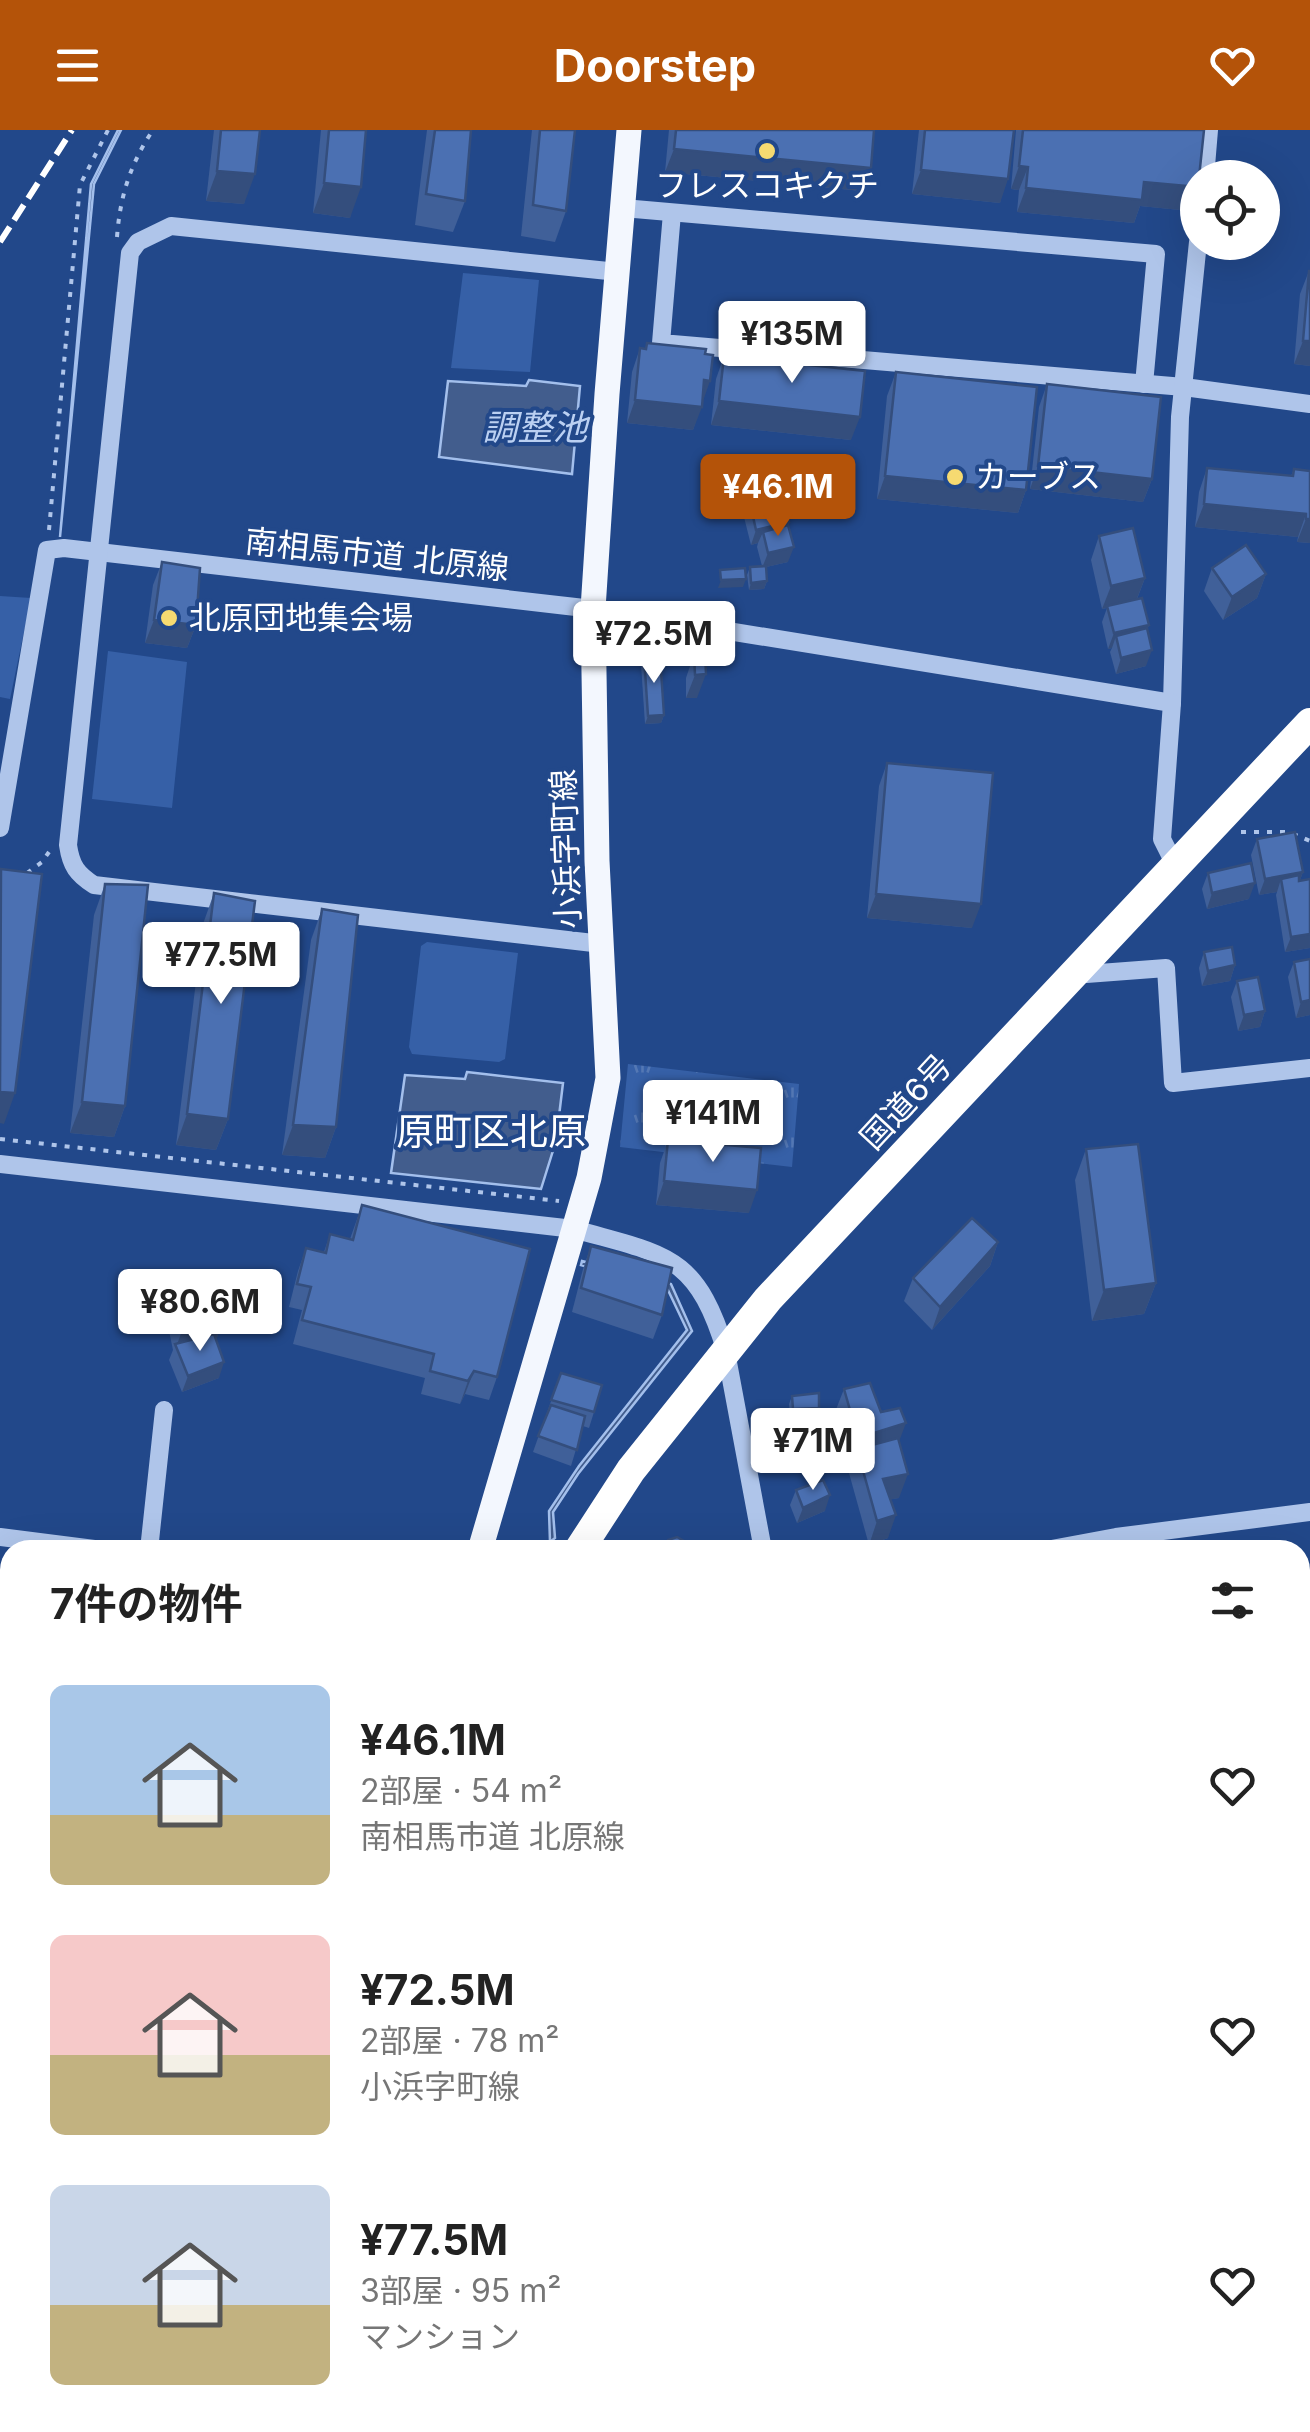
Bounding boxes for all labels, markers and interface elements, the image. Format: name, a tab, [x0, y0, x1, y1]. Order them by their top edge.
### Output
icon: menu	[50, 38, 105, 93]
text: Doorstep	[554, 38, 756, 93]
icon: heart	[1205, 38, 1260, 93]
marker: フレスコキクチ	[756, 140, 778, 162]
map controls	[1180, 160, 1280, 260]
button: locate	[1180, 160, 1280, 260]
place label: フレスコキクチ	[655, 166, 879, 205]
pin: ¥135M	[722, 301, 862, 386]
text: ¥135M	[741, 314, 843, 353]
water label: 調整池	[482, 406, 590, 448]
pin: ¥46.1M	[697, 454, 859, 539]
place label: カーブス	[975, 457, 1101, 496]
marker: カーブス	[944, 466, 966, 488]
text: ¥46.1M	[722, 467, 834, 506]
street label: 南相馬市道 北原線	[243, 521, 511, 588]
place label: 北原団地集会場	[189, 598, 413, 637]
pin: ¥72.5M	[573, 601, 735, 686]
marker: 北原団地集会場	[158, 607, 180, 629]
text: ¥72.5M	[595, 614, 713, 653]
street label: 小浜字町線	[543, 768, 588, 930]
pin: ¥77.5M	[140, 922, 302, 1007]
text: ¥77.5M	[165, 935, 277, 974]
street label: 国道6号	[852, 1046, 959, 1157]
pin: ¥141M	[643, 1080, 783, 1165]
text: ¥141M	[665, 1093, 761, 1132]
district label: 原町区北原	[396, 1108, 586, 1154]
pin: ¥80.6M	[119, 1269, 281, 1354]
text: ¥80.6M	[140, 1282, 260, 1321]
pin: ¥71M	[754, 1408, 872, 1493]
text: ¥71M	[773, 1421, 853, 1460]
icon: filters	[1205, 1573, 1260, 1628]
text: 7件の物件	[50, 1578, 242, 1629]
text: ¥46.1M	[360, 1714, 506, 1765]
icon: home	[130, 1725, 250, 1845]
icon: heart	[1205, 1758, 1260, 1813]
text: 2部屋 · 54 m²	[360, 1771, 562, 1810]
text: 南相馬市道 北原線	[360, 1817, 625, 1856]
text: ¥72.5M	[360, 1964, 515, 2015]
icon: home	[130, 1975, 250, 2095]
icon: heart	[1205, 2008, 1260, 2063]
text: 2部屋 · 78 m²	[360, 2021, 559, 2060]
text: 小浜字町線	[360, 2067, 520, 2106]
text: ¥77.5M	[360, 2214, 508, 2265]
icon: home	[130, 2225, 250, 2345]
icon: heart	[1205, 2258, 1260, 2313]
text: 3部屋 · 95 m²	[360, 2271, 561, 2310]
text: マンション	[360, 2317, 520, 2356]

